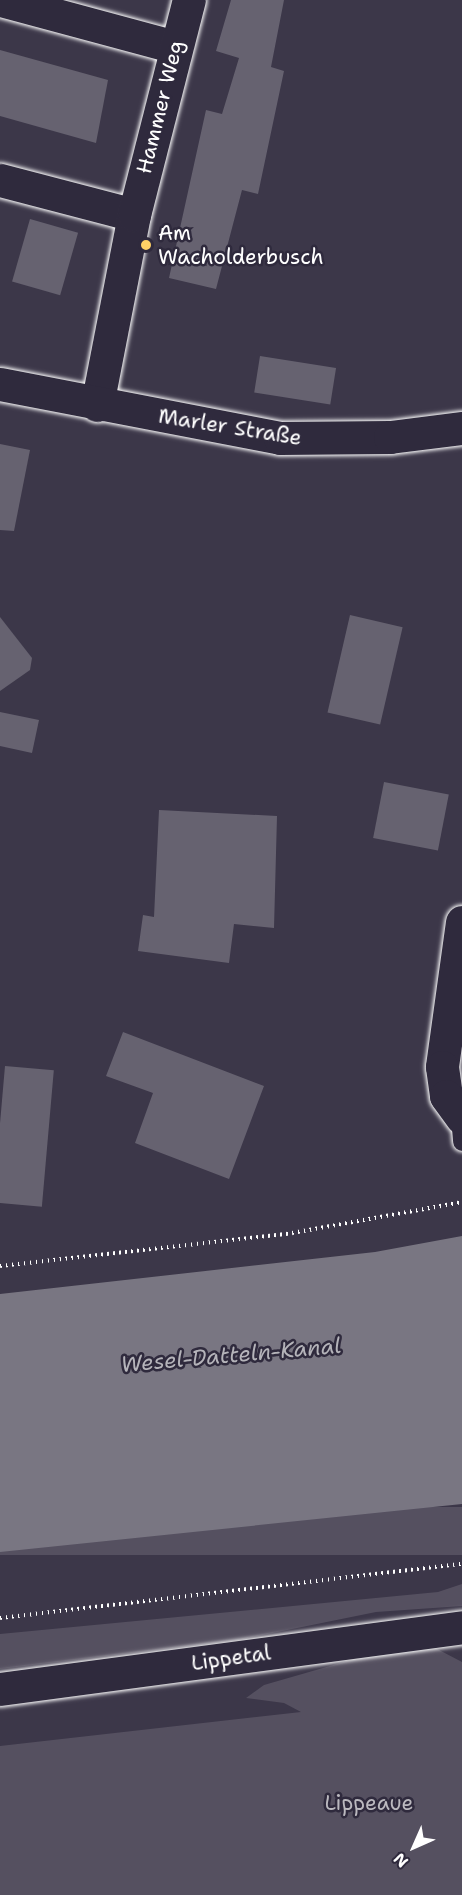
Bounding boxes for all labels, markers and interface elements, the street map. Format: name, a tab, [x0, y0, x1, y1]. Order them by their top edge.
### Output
street label: Hammer Weg	[131, 38, 189, 176]
place label: Am Wacholderbusch	[158, 220, 324, 270]
marker: Am Wacholderbusch	[139, 238, 153, 252]
street label: Marler Straße	[157, 403, 303, 451]
water label: Wesel-Datteln-Kanal	[120, 1332, 342, 1378]
street label: Lippetal	[190, 1640, 272, 1676]
park label: Lippeaue	[325, 1790, 413, 1816]
north arrow	[384, 1817, 444, 1877]
text: N	[389, 1848, 413, 1872]

